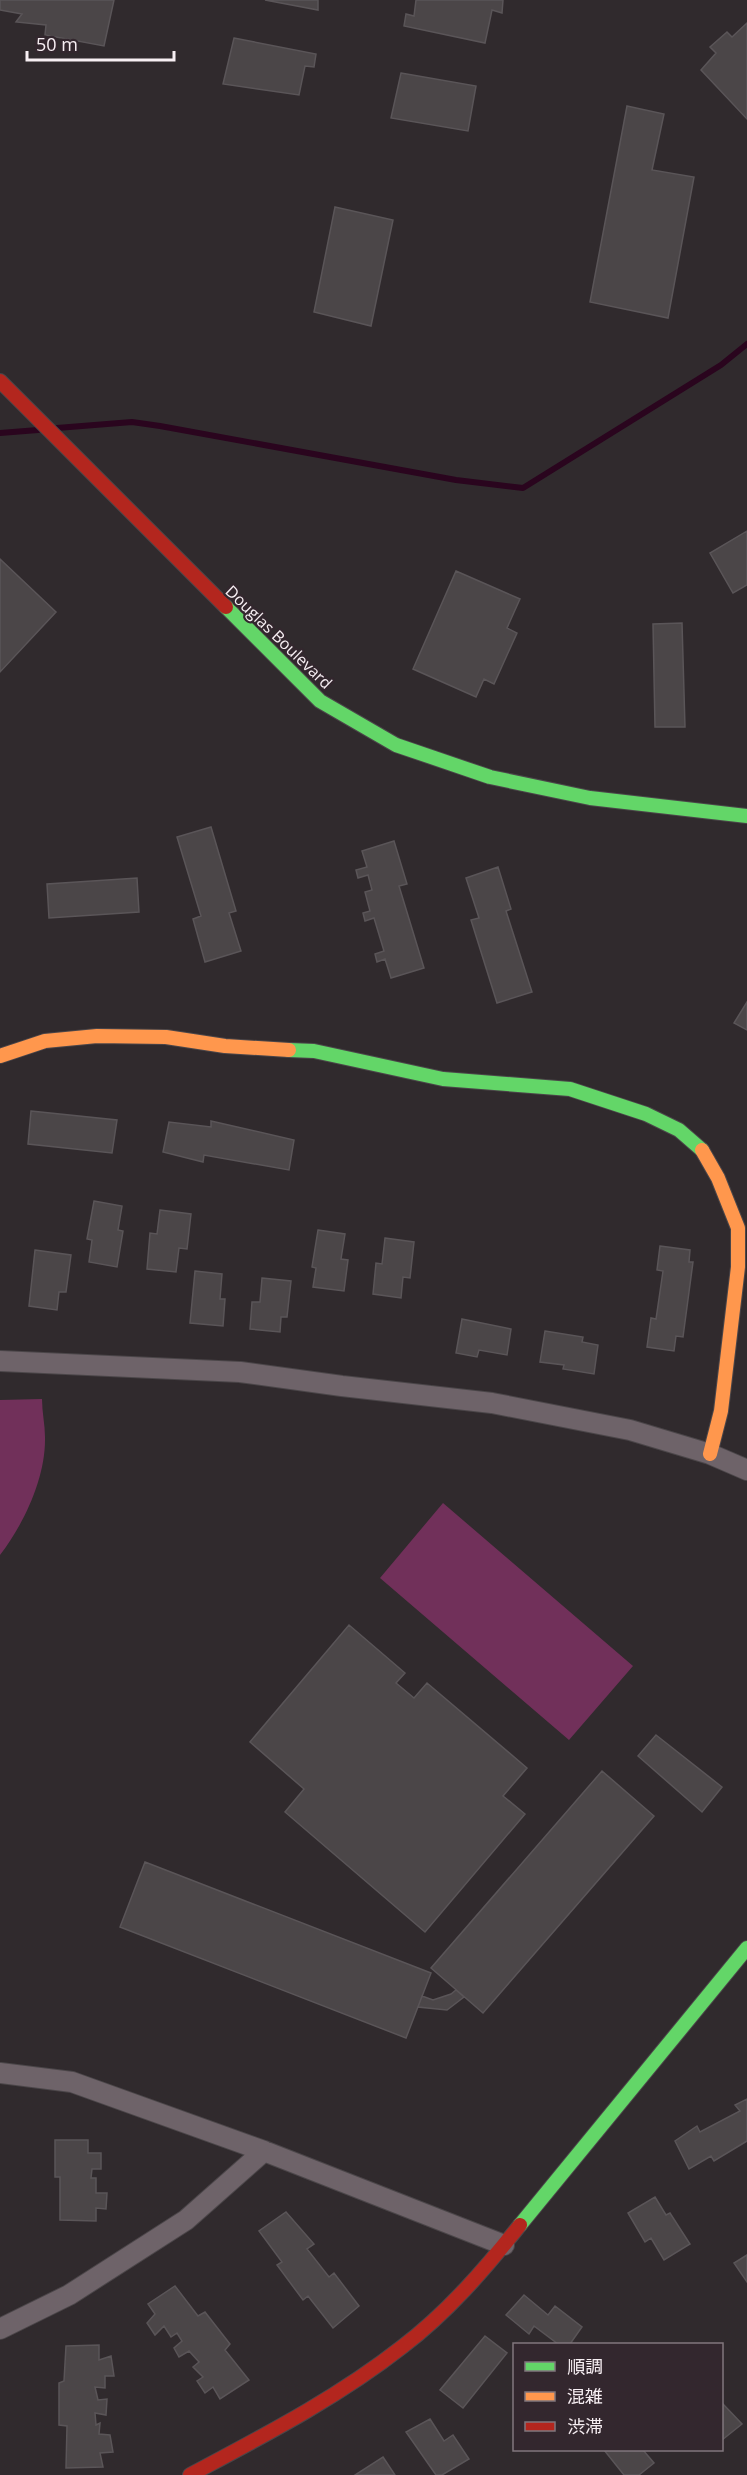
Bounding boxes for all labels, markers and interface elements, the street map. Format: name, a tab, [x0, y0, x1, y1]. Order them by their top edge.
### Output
scale bar	[27, 24, 174, 62]
text: 50 m	[36, 32, 78, 56]
street label: Douglas Boulevard	[221, 580, 337, 694]
legend	[513, 2343, 723, 2451]
text: 順調	[567, 2354, 603, 2378]
text: 混雑	[567, 2384, 603, 2408]
text: 渋滞	[567, 2414, 603, 2438]

